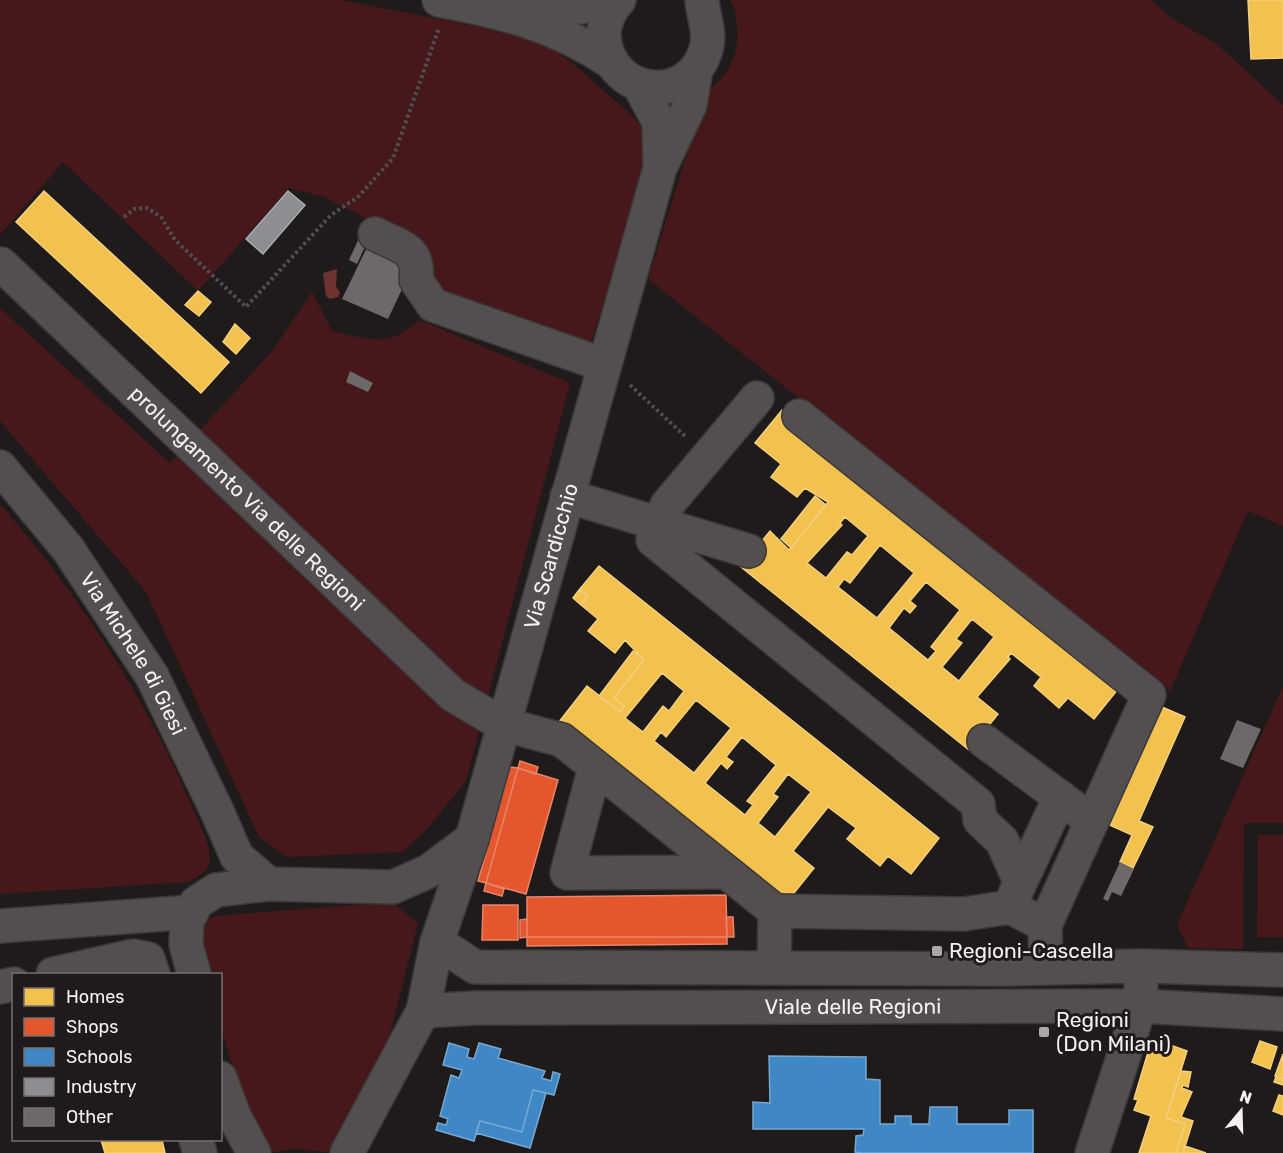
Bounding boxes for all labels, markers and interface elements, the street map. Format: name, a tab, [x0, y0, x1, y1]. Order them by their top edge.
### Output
street label: prolungamento Via delle Regioni	[125, 381, 370, 616]
street label: Via Scardicchio	[518, 480, 583, 632]
street label: Via Michele di Giesi	[75, 568, 191, 739]
place label: Regioni-Cascella	[949, 938, 1113, 963]
marker: Regioni-Cascella	[930, 944, 944, 958]
legend	[12, 973, 222, 1141]
text: Homes	[66, 986, 124, 1008]
street label: Viale delle Regioni	[764, 994, 941, 1019]
place label: Regioni (Don Milani)	[1056, 1007, 1171, 1056]
text: Shops	[66, 1016, 118, 1038]
marker: Regioni (Don Milani)	[1037, 1025, 1051, 1039]
text: Schools	[66, 1046, 132, 1068]
text: Industry	[66, 1076, 136, 1098]
north arrow	[1211, 1081, 1271, 1141]
text: N	[1237, 1086, 1254, 1108]
text: Other	[66, 1106, 113, 1128]

